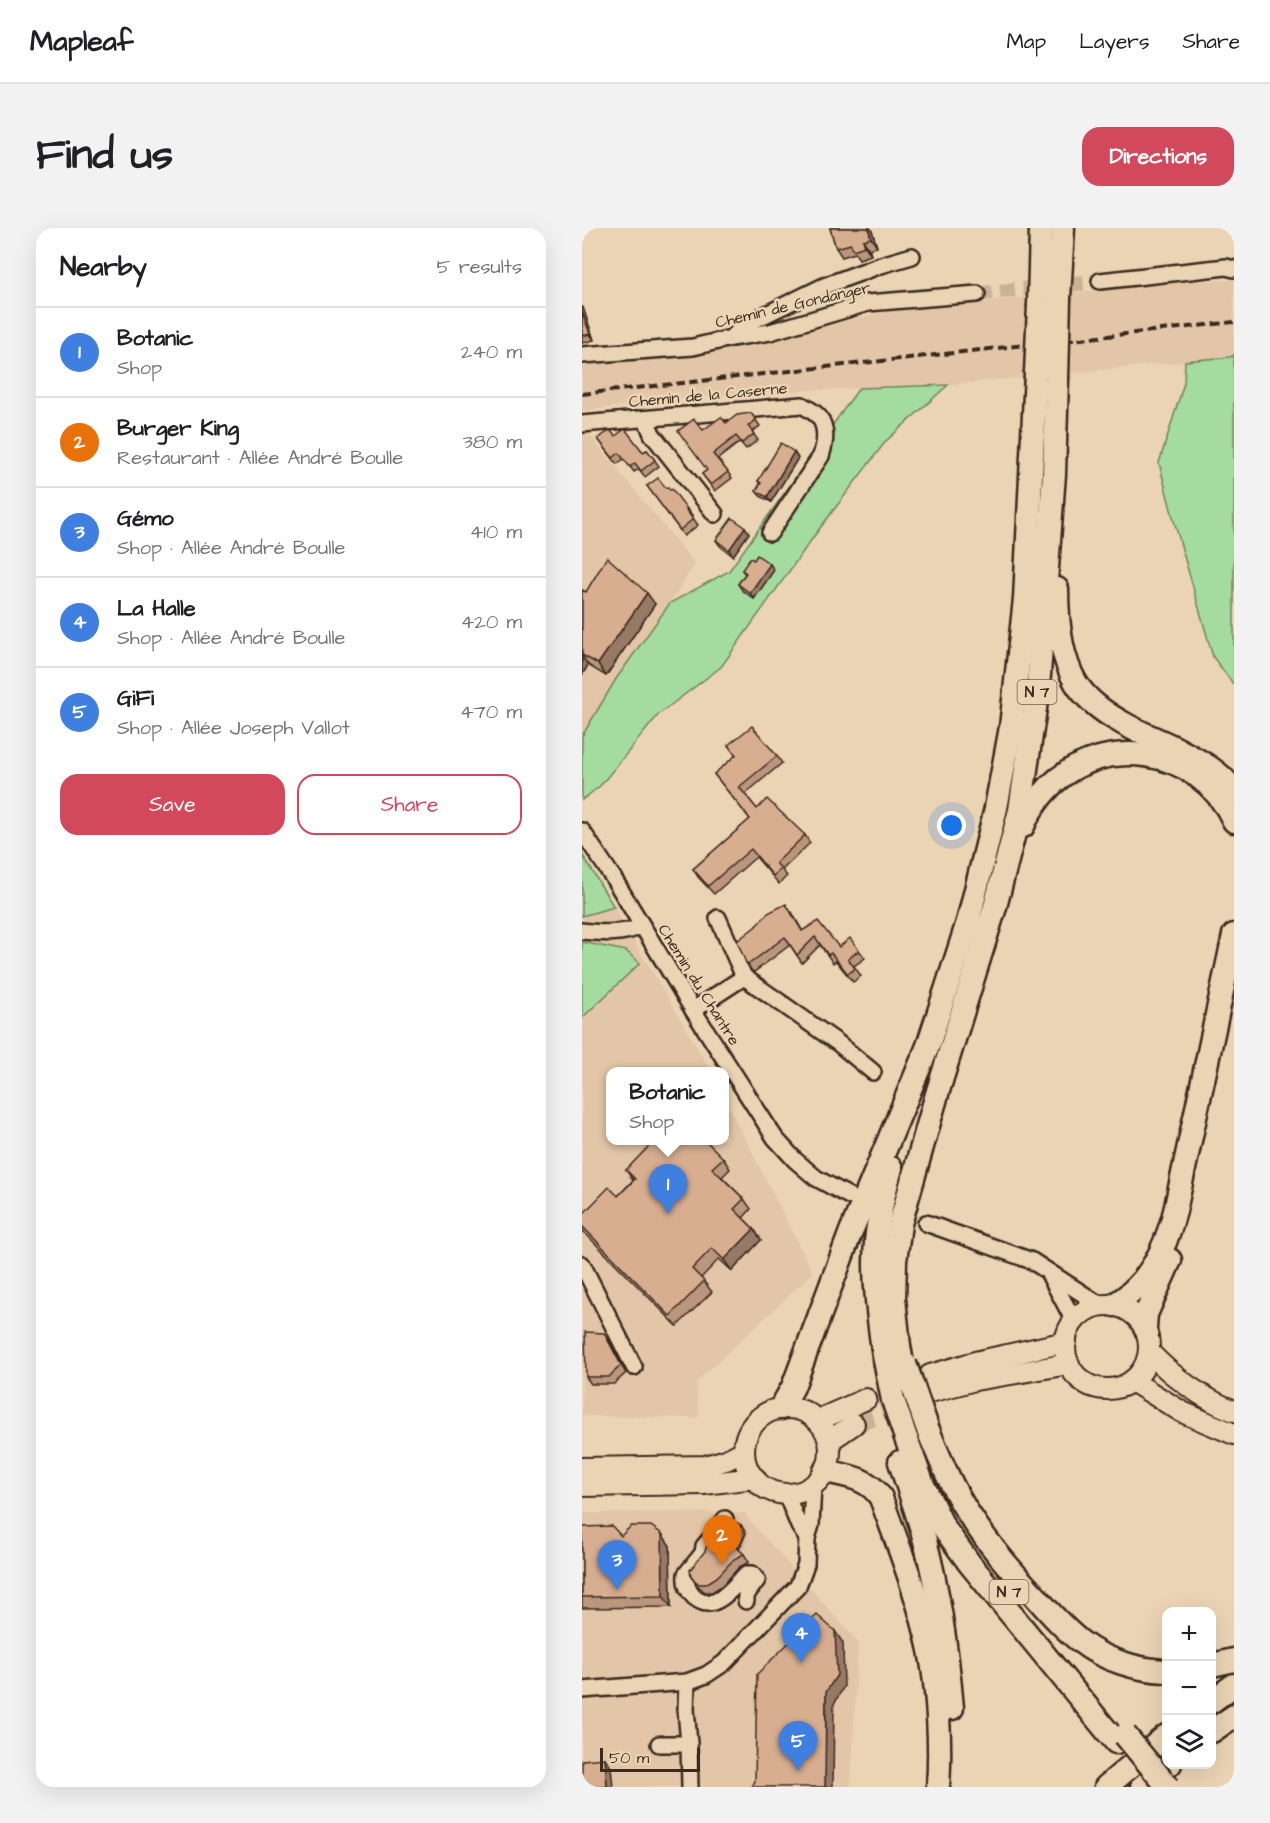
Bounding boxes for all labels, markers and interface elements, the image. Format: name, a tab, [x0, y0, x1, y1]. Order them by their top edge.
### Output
text: Mapleaf	[30, 22, 133, 61]
text: Map	[1006, 27, 1046, 56]
text: Layers	[1079, 27, 1149, 56]
text: Share	[1182, 27, 1240, 56]
text: Find us	[36, 127, 173, 185]
button: Directions	[1082, 127, 1234, 186]
text: Nearby	[60, 249, 147, 285]
text: 5 results	[437, 253, 522, 281]
street label: Chemin de Gondanger	[713, 276, 873, 335]
text: Botanic	[117, 323, 193, 354]
text: 1	[78, 338, 81, 366]
text: 240 m	[461, 338, 522, 366]
text: Shop	[117, 354, 162, 382]
street label: Chemin de la Caserne	[628, 377, 789, 413]
text: Burger King	[117, 413, 239, 444]
text: 2	[74, 428, 85, 456]
text: 380 m	[463, 428, 522, 456]
text: Restaurant · Allée André Boulle	[117, 444, 403, 472]
text: Gémo	[117, 503, 174, 534]
text: 3	[74, 518, 85, 546]
text: 410 m	[470, 518, 522, 546]
text: Shop · Allée André Boulle	[117, 534, 345, 562]
text: La Halle	[117, 593, 196, 624]
text: 4	[73, 608, 86, 636]
text: 420 m	[461, 608, 522, 636]
text: Shop · Allée André Boulle	[117, 624, 345, 652]
road number: N 7	[1018, 680, 1056, 704]
text: GiFi	[117, 683, 154, 714]
text: 5	[72, 698, 87, 726]
text: 470 m	[460, 698, 522, 726]
text: Shop · Allée Joseph Vallot	[117, 714, 350, 742]
button: Save	[60, 774, 285, 835]
button: Share	[297, 774, 522, 835]
your location	[937, 811, 966, 840]
street label: Chemin du Chantre	[653, 920, 745, 1050]
popup	[606, 1067, 729, 1145]
text: Botanic	[629, 1077, 706, 1108]
text: Shop	[629, 1108, 674, 1136]
pin: 1	[648, 1164, 688, 1214]
pin: 2	[702, 1516, 742, 1565]
pin: 3	[597, 1540, 636, 1590]
road number: N 7	[990, 1580, 1028, 1604]
map controls	[1162, 1607, 1216, 1769]
button: +	[1162, 1607, 1216, 1661]
pin: 4	[782, 1614, 820, 1663]
button: −	[1162, 1661, 1216, 1715]
button: layers	[1162, 1715, 1216, 1769]
pin: 5	[778, 1722, 818, 1771]
scale bar	[600, 1745, 700, 1772]
text: 50 m	[609, 1747, 649, 1769]

